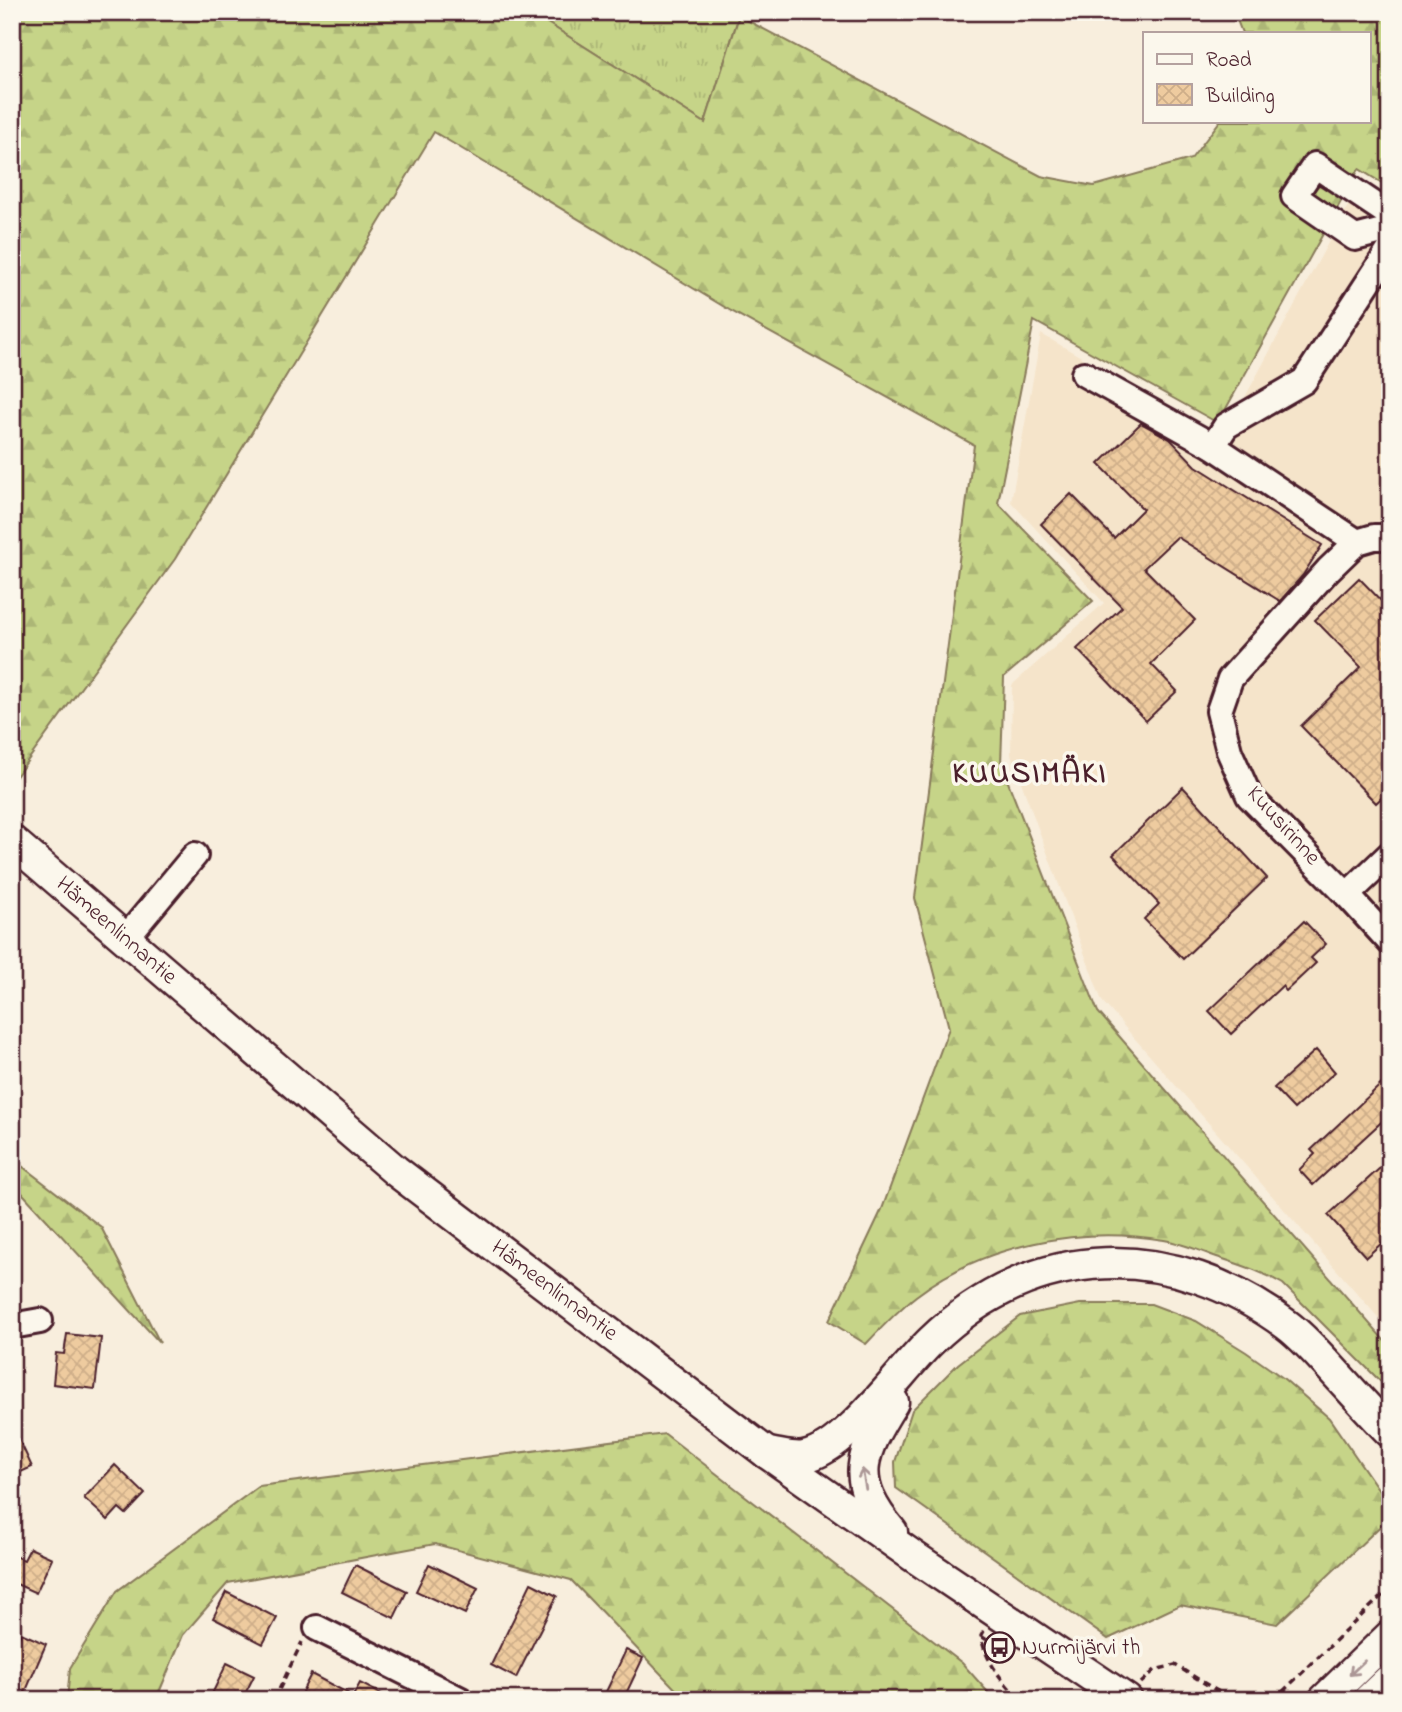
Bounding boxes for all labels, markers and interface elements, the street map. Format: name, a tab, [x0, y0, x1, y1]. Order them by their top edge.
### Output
legend	[1143, 32, 1370, 122]
text: Road	[1206, 46, 1252, 76]
text: Building	[1205, 82, 1275, 114]
district label: KUUSIMÄKI	[952, 753, 1108, 797]
street label: Kuusirinne	[1238, 779, 1328, 874]
street label: Hämeenlinnantie	[48, 869, 184, 994]
street label: Hämeenlinnantie	[484, 1232, 625, 1350]
one-way arrow	[857, 1468, 870, 1491]
bus stop icon: Nurmijärvi th	[982, 1631, 1016, 1665]
place label: Nurmijärvi th	[1022, 1632, 1141, 1665]
one-way arrow	[1348, 1659, 1365, 1676]

